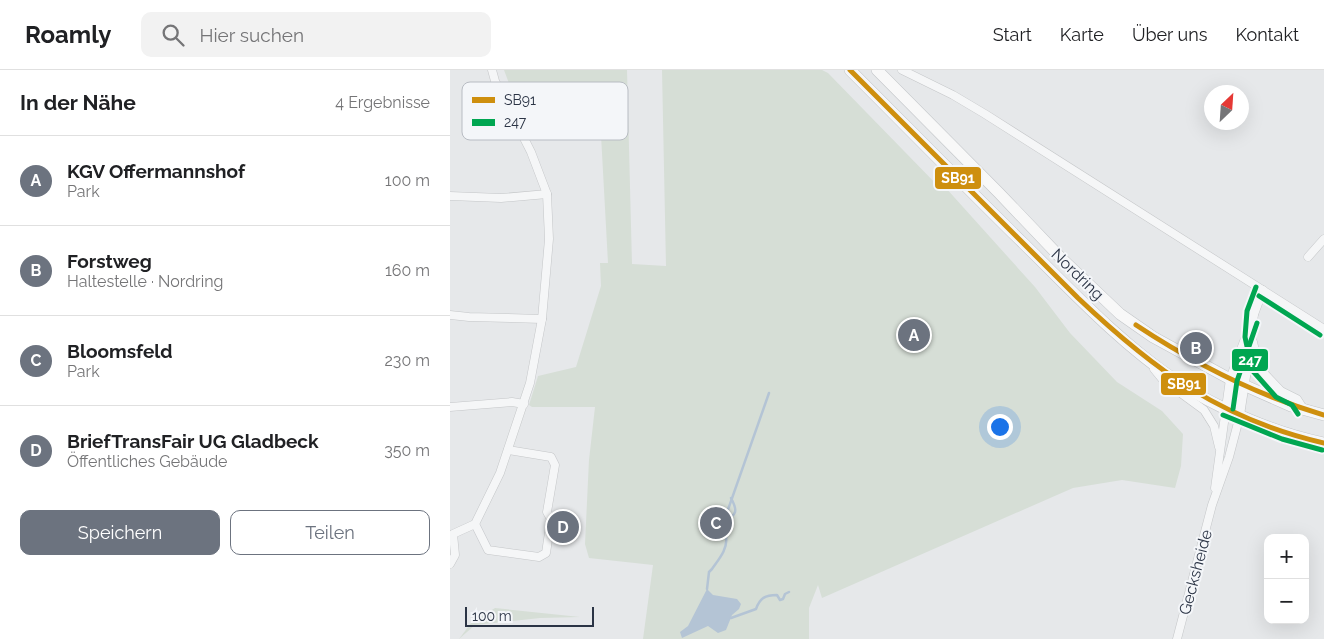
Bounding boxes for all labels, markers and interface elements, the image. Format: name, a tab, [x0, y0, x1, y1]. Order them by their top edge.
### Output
search box	[141, 12, 491, 57]
text: Roamly	[25, 20, 111, 49]
icon: search	[159, 21, 187, 49]
text: Hier suchen	[199, 24, 304, 46]
text: Start	[993, 24, 1032, 45]
text: Karte	[1060, 24, 1104, 45]
text: Über uns	[1132, 24, 1207, 45]
text: Kontakt	[1235, 24, 1299, 45]
legend	[462, 82, 628, 140]
north arrow	[1204, 85, 1249, 130]
text: In der Nähe	[20, 90, 136, 115]
text: SB91	[504, 92, 536, 108]
text: 4 Ergebnisse	[335, 93, 430, 112]
text: 247	[504, 114, 527, 130]
text: KGV Offermannshof	[67, 160, 245, 182]
line badge: SB91	[934, 166, 982, 190]
text: SB91	[941, 170, 975, 186]
text: A	[31, 171, 41, 190]
text: 100 m	[385, 171, 430, 190]
text: Park	[67, 182, 100, 201]
street label: Nordring	[1048, 245, 1108, 304]
text: Forstweg	[67, 250, 152, 272]
text: B	[31, 261, 41, 280]
text: 160 m	[385, 261, 430, 280]
text: Haltestelle · Nordring	[67, 272, 223, 291]
pin: A	[898, 316, 930, 354]
pin: B	[1180, 329, 1212, 367]
text: Bloomsfeld	[67, 340, 173, 362]
line badge: 247	[1231, 348, 1269, 372]
text: C	[31, 351, 41, 370]
text: 230 m	[385, 351, 430, 370]
text: 247	[1238, 352, 1262, 368]
text: Park	[67, 362, 100, 381]
line badge: SB91	[1160, 372, 1207, 396]
text: SB91	[1167, 376, 1201, 392]
your location	[987, 414, 1013, 440]
text: BriefTransFair UG Gladbeck	[67, 430, 319, 452]
text: D	[30, 441, 42, 460]
text: 350 m	[384, 441, 430, 460]
text: Öffentliches Gebäude	[67, 452, 228, 471]
pin: C	[700, 504, 732, 542]
pin: D	[547, 508, 579, 546]
button: Speichern	[20, 510, 220, 555]
button: Teilen	[230, 510, 430, 555]
street label: Gecksheide	[1175, 527, 1216, 617]
map controls	[1264, 534, 1309, 624]
button: +	[1264, 534, 1309, 579]
button: −	[1264, 579, 1309, 624]
scale bar	[465, 604, 594, 627]
text: 100 m	[472, 608, 512, 624]

